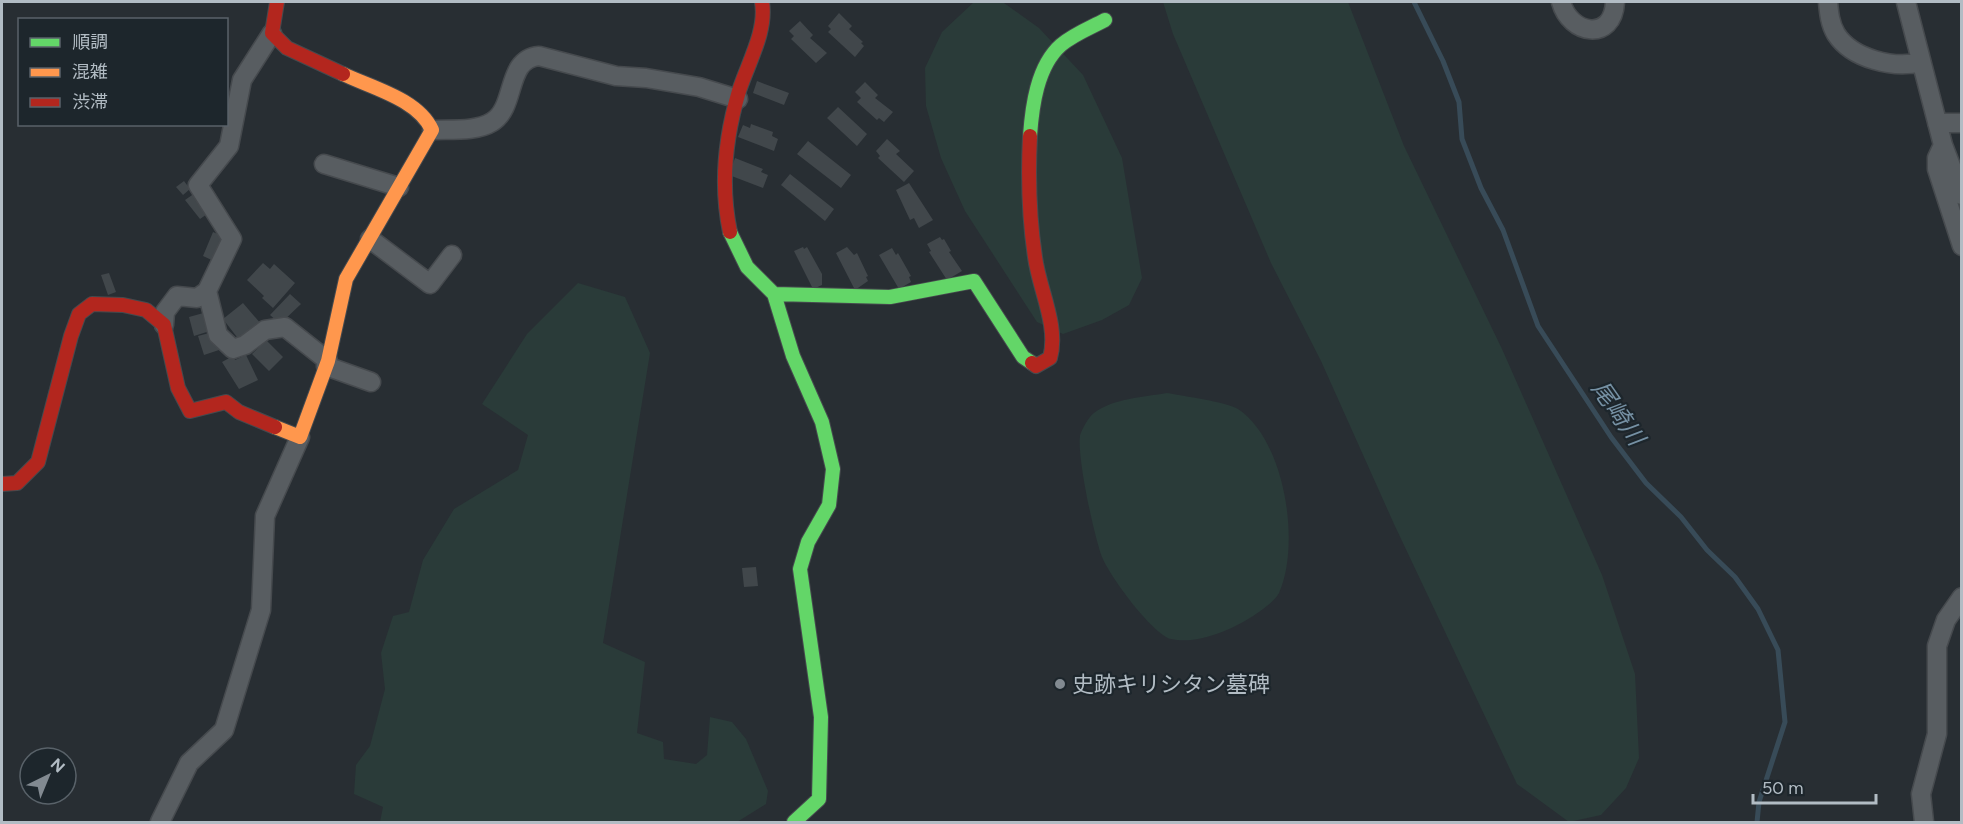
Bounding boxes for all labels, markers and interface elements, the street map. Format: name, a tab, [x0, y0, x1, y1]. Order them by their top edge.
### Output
legend	[18, 18, 228, 126]
text: 順調	[72, 31, 108, 53]
text: 混雑	[72, 61, 108, 83]
text: 渋滞	[72, 91, 108, 113]
water label: 尾崎川	[1586, 375, 1653, 453]
place label: 史跡キリシタン墓碑	[1072, 671, 1270, 698]
marker: 史跡キリシタン墓碑	[1053, 677, 1067, 691]
north arrow	[18, 746, 78, 806]
text: N	[47, 754, 69, 777]
scale bar	[1753, 767, 1876, 805]
text: 50 m	[1762, 777, 1804, 799]

